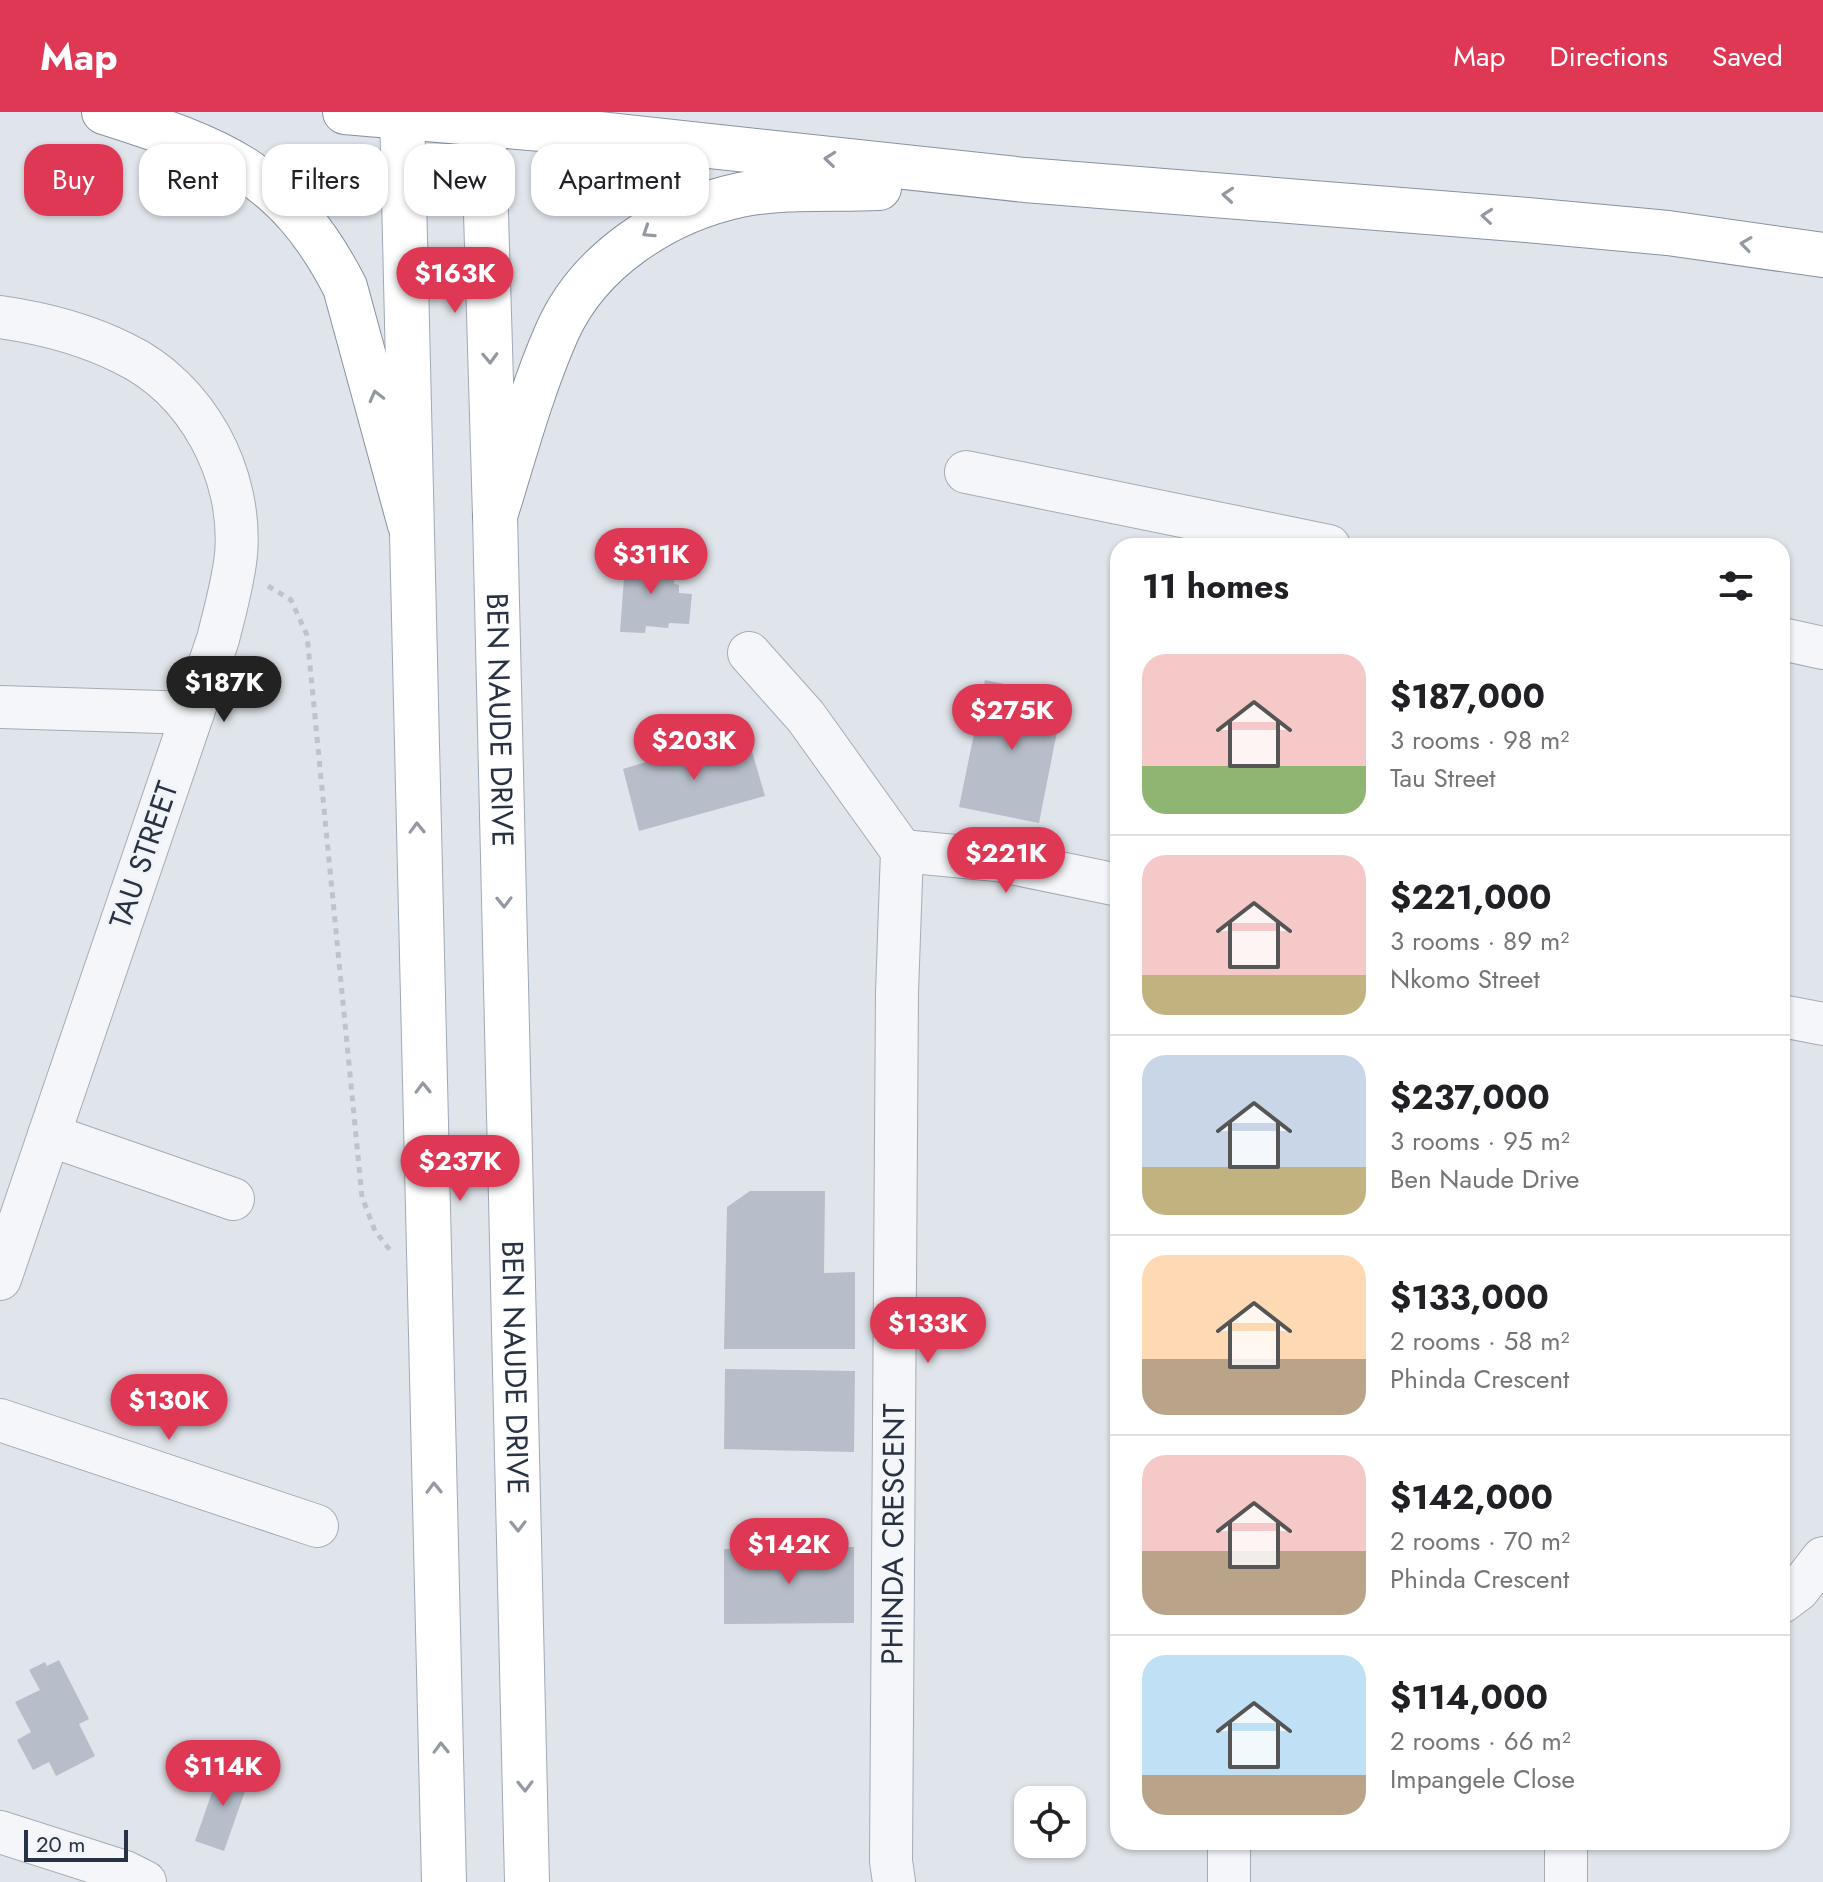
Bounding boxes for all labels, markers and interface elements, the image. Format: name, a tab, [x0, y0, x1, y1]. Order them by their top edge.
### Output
text: Map	[40, 29, 118, 84]
text: Map	[1453, 36, 1505, 77]
text: Directions	[1549, 36, 1668, 77]
text: Saved	[1712, 36, 1783, 77]
chip: Buy	[24, 144, 123, 216]
chip: Rent	[139, 144, 246, 216]
chip: Filters	[262, 144, 388, 216]
chip: New	[404, 144, 515, 216]
chip: Apartment	[531, 144, 709, 216]
one-way arrow	[823, 150, 836, 167]
one-way arrow	[1221, 187, 1234, 204]
one-way arrow	[1480, 208, 1493, 225]
one-way arrow	[642, 223, 657, 238]
one-way arrow	[1739, 236, 1753, 253]
pin: $163K	[399, 247, 511, 315]
text: $163K	[414, 254, 496, 292]
one-way arrow	[482, 352, 499, 365]
one-way arrow	[368, 390, 385, 403]
pin: $311K	[595, 528, 707, 596]
text: $311K	[613, 535, 689, 573]
text: 11 homes	[1142, 562, 1289, 611]
icon: filters	[1714, 564, 1758, 608]
street label: BEN NAUDE DRIVE	[476, 592, 525, 847]
pin: $187K	[168, 656, 280, 724]
text: $187K	[184, 663, 264, 701]
text: $187,000	[1390, 672, 1545, 721]
pin: $275K	[956, 684, 1068, 752]
icon: home	[1206, 686, 1302, 782]
text: $275K	[970, 691, 1054, 729]
pin: $203K	[638, 714, 750, 782]
text: $203K	[652, 721, 736, 759]
text: 3 rooms · 98 m²	[1390, 721, 1569, 759]
text: Tau Street	[1390, 759, 1495, 797]
street label: TAU STREET	[98, 776, 189, 934]
one-way arrow	[409, 821, 426, 834]
pin: $221K	[950, 827, 1062, 895]
text: $221K	[965, 834, 1047, 872]
text: $221,000	[1390, 873, 1552, 922]
icon: home	[1206, 887, 1302, 983]
one-way arrow	[495, 896, 513, 909]
text: 3 rooms · 89 m²	[1390, 922, 1569, 960]
text: Nkomo Street	[1390, 960, 1540, 998]
text: $237,000	[1390, 1073, 1550, 1122]
one-way arrow	[415, 1081, 432, 1094]
icon: home	[1206, 1087, 1302, 1183]
text: 3 rooms · 95 m²	[1390, 1122, 1570, 1160]
pin: $237K	[404, 1135, 516, 1203]
text: $237K	[419, 1142, 501, 1180]
text: Ben Naude Drive	[1390, 1160, 1579, 1198]
street label: BEN NAUDE DRIVE	[491, 1240, 540, 1495]
text: $133,000	[1390, 1273, 1549, 1322]
icon: home	[1206, 1287, 1302, 1383]
pin: $133K	[872, 1297, 984, 1365]
text: $133K	[888, 1304, 968, 1342]
text: 2 rooms · 58 m²	[1390, 1322, 1570, 1360]
text: Phinda Crescent	[1390, 1360, 1569, 1398]
pin: $130K	[113, 1374, 225, 1442]
text: $130K	[129, 1381, 209, 1419]
street label: PHINDA CRESCENT	[870, 1403, 915, 1665]
text: $142,000	[1390, 1473, 1553, 1522]
one-way arrow	[425, 1481, 442, 1494]
icon: home	[1206, 1487, 1302, 1583]
pin: $142K	[733, 1518, 845, 1586]
one-way arrow	[510, 1520, 527, 1533]
text: 2 rooms · 70 m²	[1390, 1522, 1570, 1560]
text: $142K	[748, 1525, 830, 1563]
text: Phinda Crescent	[1390, 1560, 1569, 1598]
text: $114,000	[1390, 1673, 1548, 1722]
icon: home	[1206, 1687, 1302, 1783]
text: 2 rooms · 66 m²	[1390, 1722, 1571, 1760]
pin: $114K	[167, 1740, 279, 1808]
one-way arrow	[432, 1741, 449, 1754]
text: $114K	[184, 1747, 262, 1785]
text: Impangele Close	[1390, 1760, 1575, 1798]
one-way arrow	[516, 1780, 533, 1793]
map controls	[1014, 1786, 1086, 1858]
button: locate	[1014, 1786, 1086, 1858]
scale bar	[24, 1826, 128, 1862]
text: 20 m	[36, 1828, 85, 1860]

